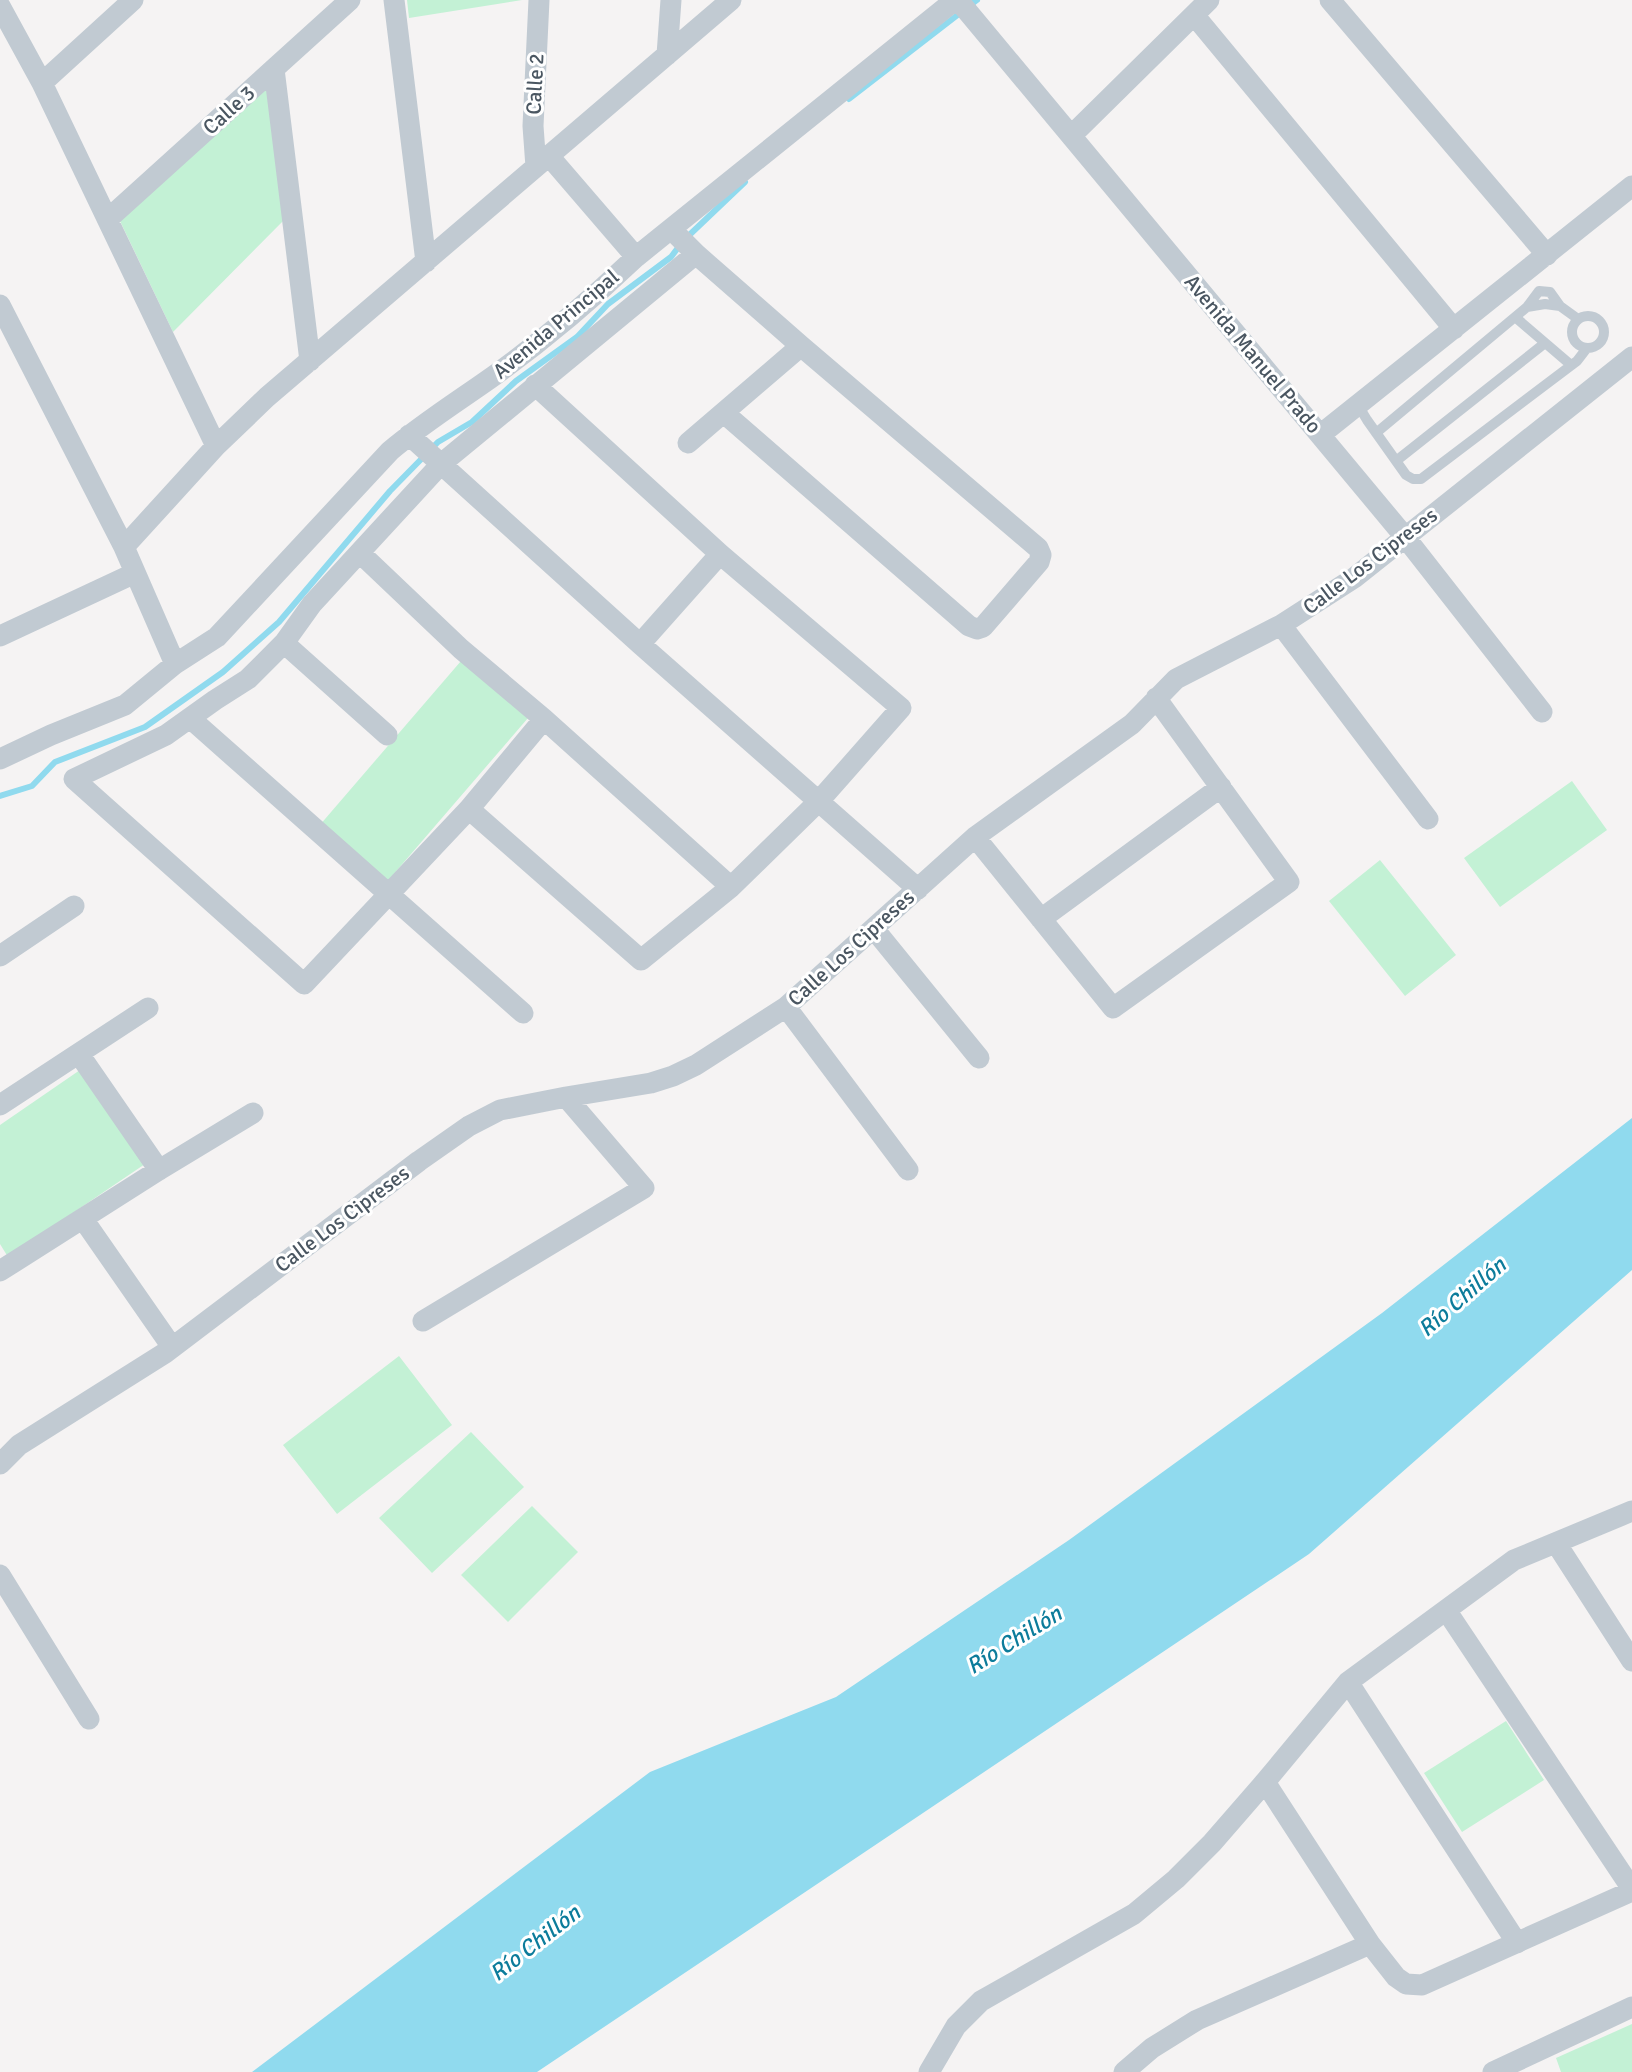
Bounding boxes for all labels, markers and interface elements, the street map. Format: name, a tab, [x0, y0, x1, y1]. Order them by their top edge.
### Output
street label: Calle 2	[520, 53, 550, 115]
street label: Calle 3	[197, 80, 261, 140]
street label: Avenida Principal	[488, 264, 624, 384]
street label: Avenida Manuel Prado	[1179, 269, 1327, 439]
street label: Calle Los Cipreses	[1298, 502, 1442, 620]
street label: Calle Los Cipreses	[782, 884, 920, 1012]
street label: Calle Los Cipreses	[270, 1160, 414, 1278]
water label: Río Chillón	[1412, 1250, 1513, 1343]
water label: Río Chillón	[961, 1599, 1068, 1681]
water label: Río Chillón	[484, 1898, 587, 1987]

